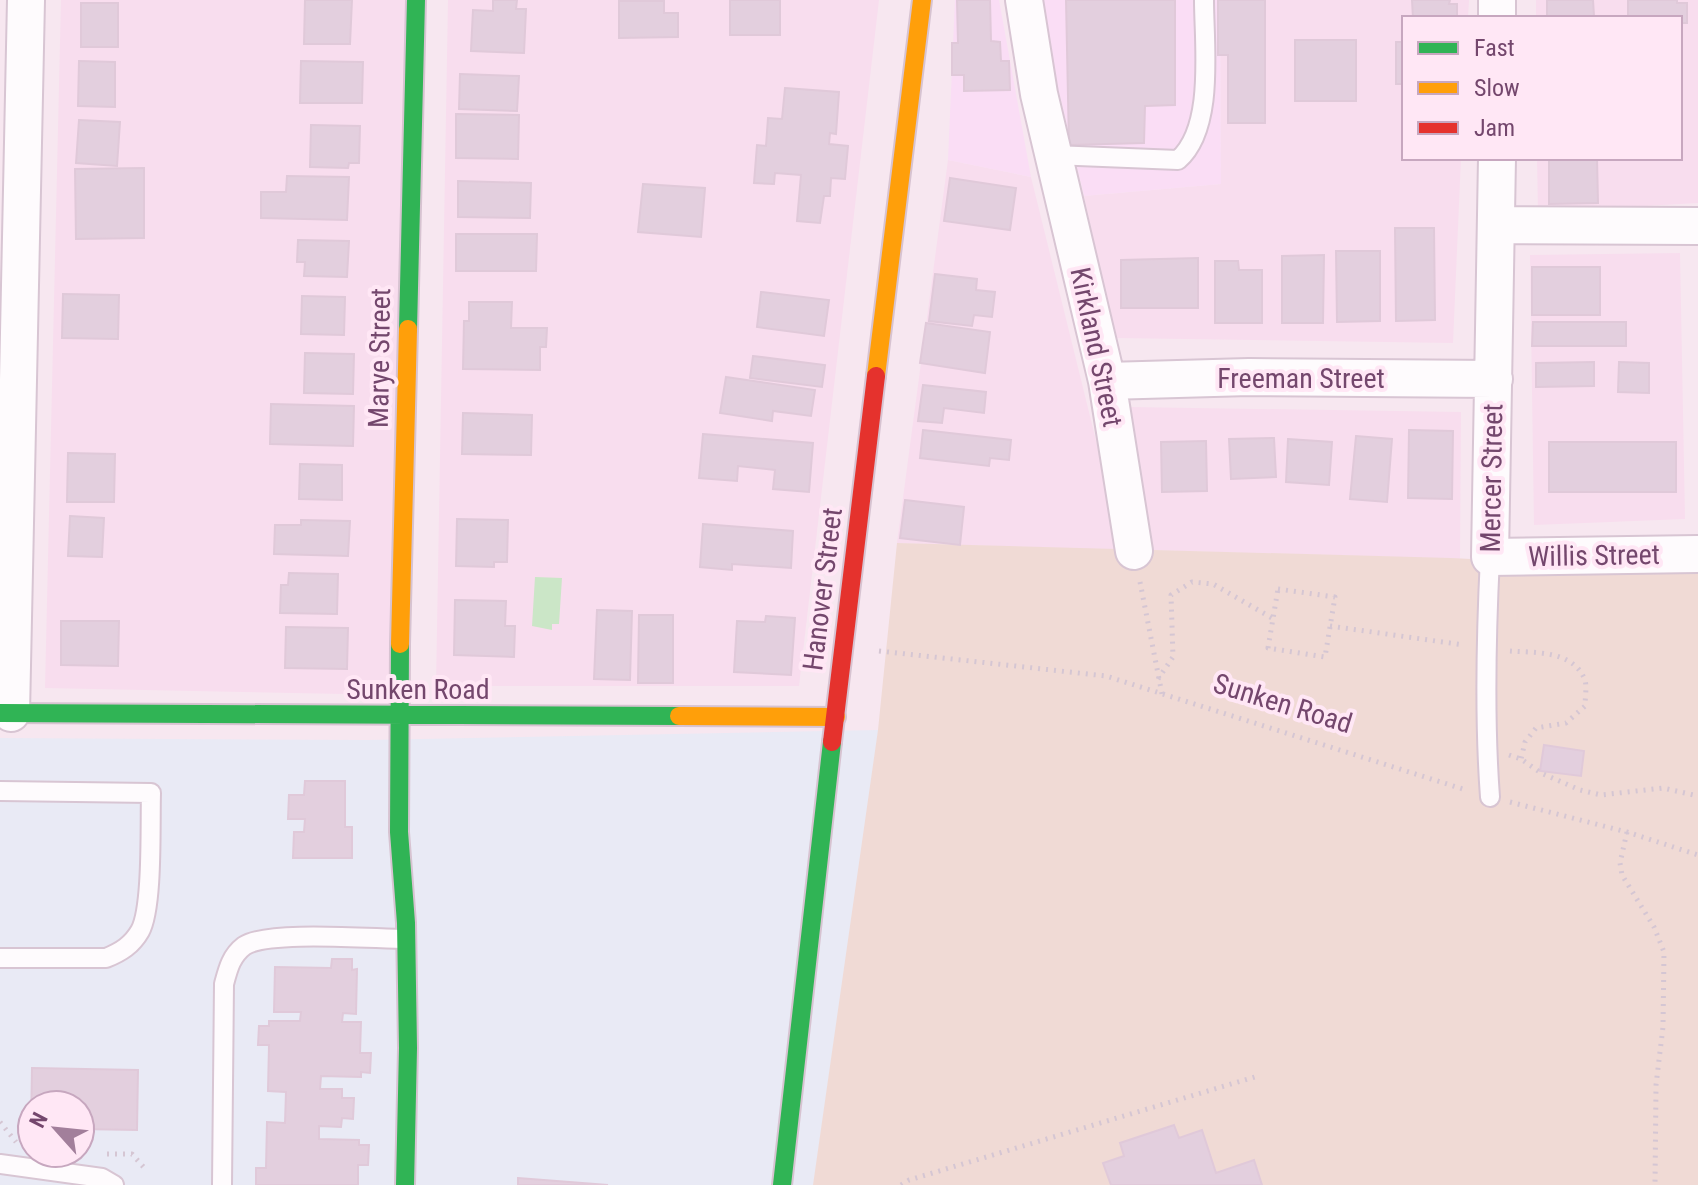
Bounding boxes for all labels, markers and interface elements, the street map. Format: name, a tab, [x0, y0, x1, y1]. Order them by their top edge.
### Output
legend	[1402, 16, 1682, 160]
text: Fast	[1474, 34, 1515, 62]
text: Slow	[1474, 74, 1520, 102]
text: Jam	[1474, 114, 1515, 142]
street label: Kirkland Street	[1064, 264, 1130, 430]
street label: Marye Street	[362, 288, 397, 428]
street label: Freeman Street	[1217, 362, 1385, 395]
street label: Mercer Street	[1474, 403, 1509, 553]
street label: Hanover Street	[796, 506, 849, 672]
street label: Willis Street	[1528, 538, 1660, 573]
street label: Sunken Road	[1210, 667, 1356, 740]
street label: Sunken Road	[346, 673, 490, 706]
north arrow	[16, 1089, 96, 1169]
text: N	[24, 1108, 53, 1132]

